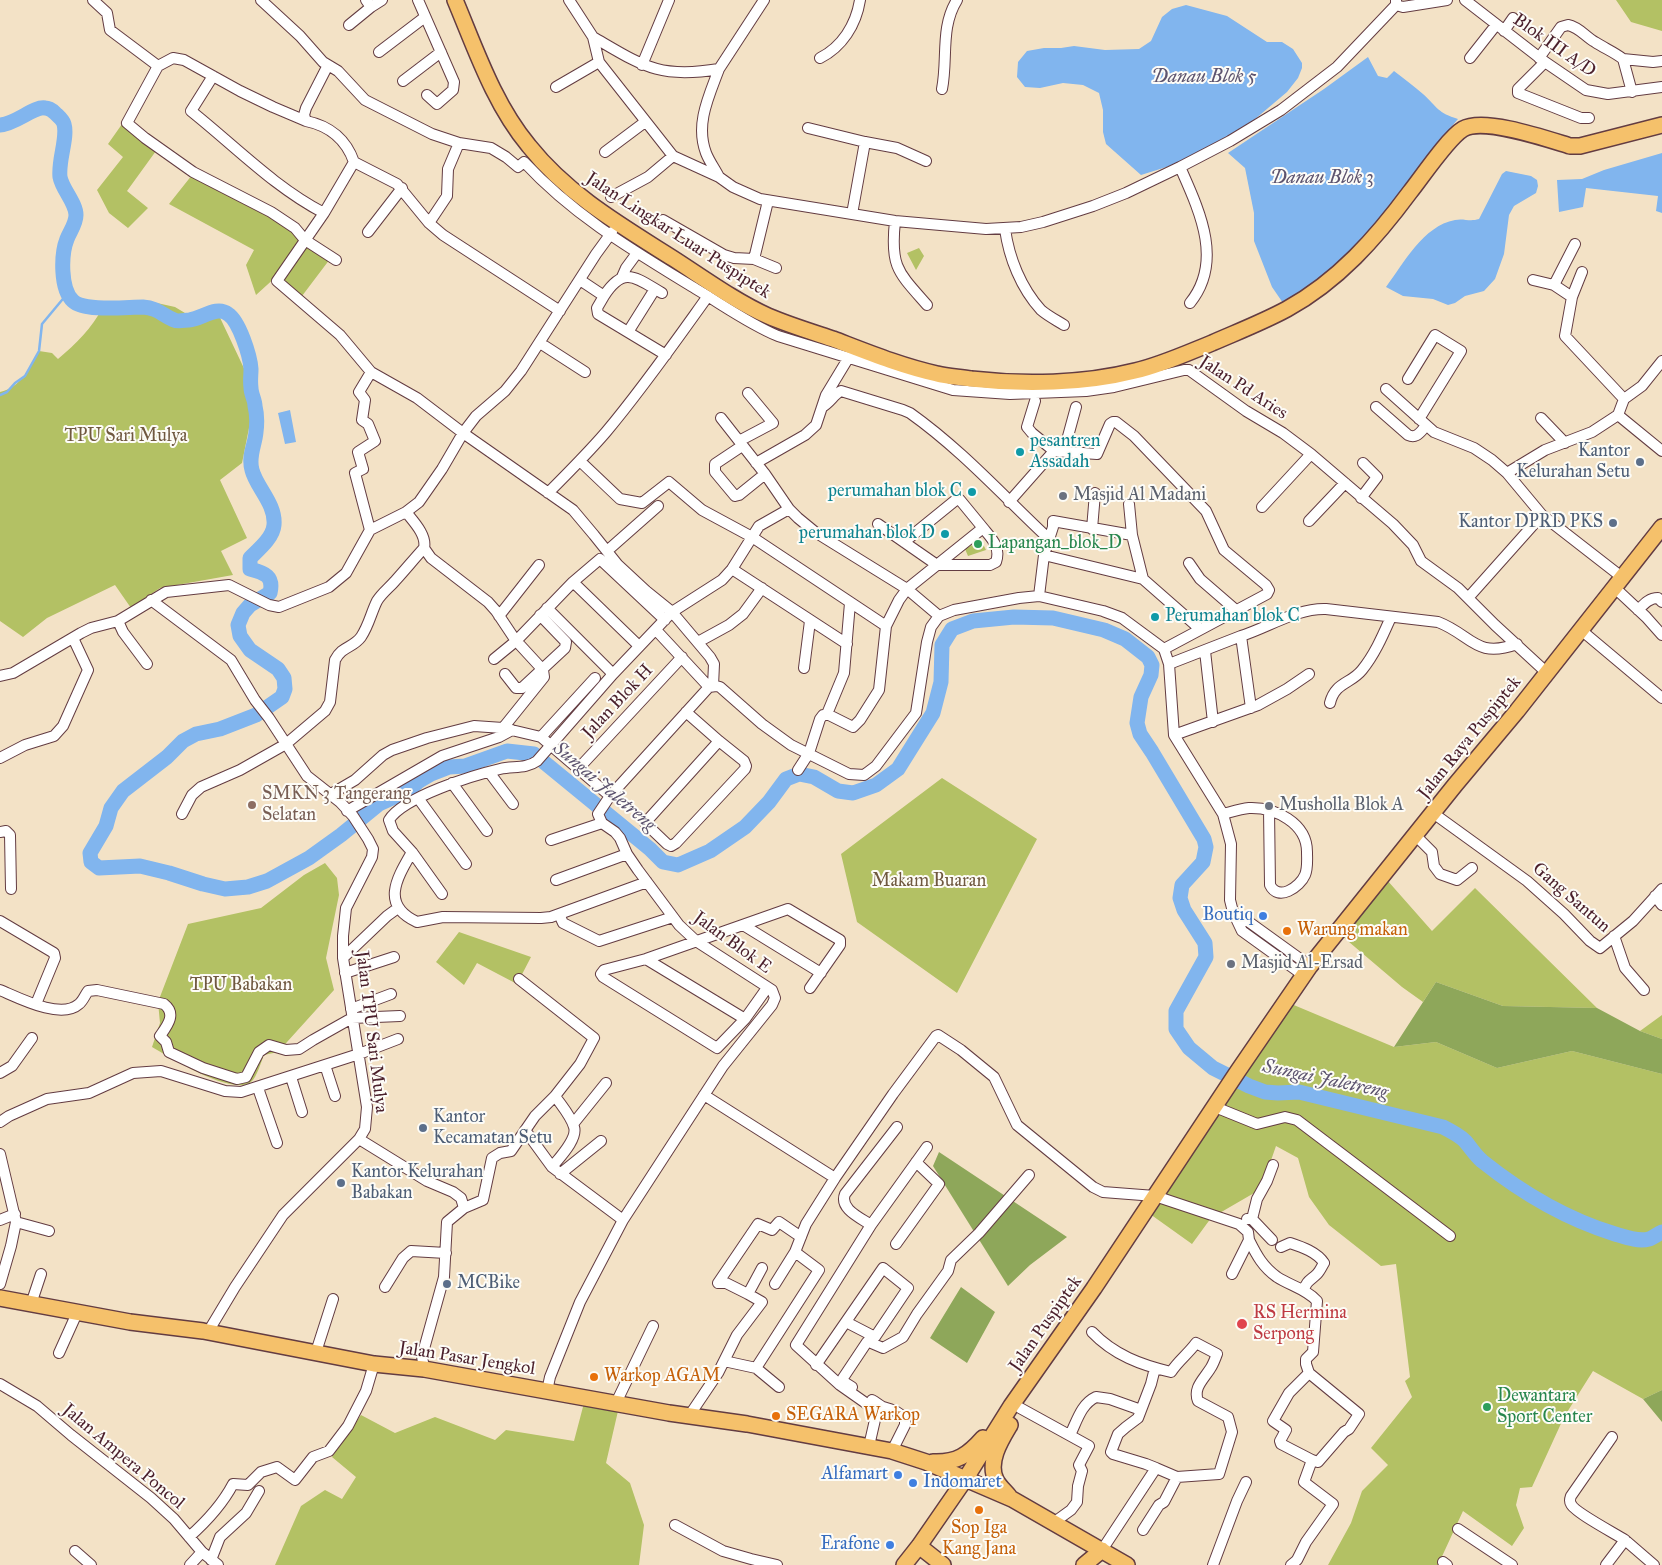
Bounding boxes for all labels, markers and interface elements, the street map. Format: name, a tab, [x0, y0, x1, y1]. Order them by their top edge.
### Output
street label: Blok III A/D	[1508, 10, 1600, 82]
water label: Danau Blok 5	[1152, 66, 1256, 88]
water label: Danau Blok 3	[1270, 167, 1374, 189]
street label: Jalan Lingkar Luar Puspiptek	[581, 168, 775, 304]
street label: Jalan Pd Aries	[1195, 351, 1291, 425]
park label: TPU Sari Mulya	[65, 426, 187, 448]
place label: pesantren Assadah	[1030, 431, 1101, 474]
place label: Kantor Kelurahan Setu	[1516, 441, 1630, 484]
marker: pesantren Assadah	[1014, 446, 1026, 458]
marker: Kantor Kelurahan Setu	[1634, 456, 1646, 468]
place label: perumahan blok C	[828, 481, 962, 503]
place label: Masjid Al Madani	[1073, 485, 1206, 507]
marker: perumahan blok C	[966, 486, 978, 498]
marker: Masjid Al Madani	[1057, 490, 1069, 502]
place label: Kantor DPRD PKS	[1458, 512, 1603, 534]
marker: Kantor DPRD PKS	[1607, 517, 1619, 529]
place label: perumahan blok D	[799, 523, 935, 545]
marker: perumahan blok D	[939, 528, 951, 540]
place label: Lapangan_blok_D	[988, 533, 1122, 555]
marker: Lapangan_blok_D	[972, 538, 984, 550]
place label: Perumahan blok C	[1165, 606, 1300, 628]
marker: Perumahan blok C	[1149, 611, 1161, 623]
street label: Jalan Blok H	[578, 660, 658, 744]
street label: Jalan Raya Puspiptek	[1414, 672, 1526, 804]
water label: Sungai Jaletreng	[548, 737, 660, 837]
place label: SMKN 3 Tangerang Selatan	[262, 784, 411, 826]
place label: Musholla Blok A	[1279, 795, 1404, 817]
marker: SMKN 3 Tangerang Selatan	[246, 799, 258, 811]
marker: Musholla Blok A	[1263, 800, 1275, 812]
street label: Gang Santun	[1528, 858, 1614, 938]
park label: Makam Buaran	[872, 871, 986, 893]
place label: Boutiq	[1202, 905, 1253, 927]
street label: Jalan Blok E	[689, 907, 775, 979]
marker: Boutiq	[1257, 910, 1269, 922]
place label: Warung makan	[1297, 920, 1408, 942]
marker: Warung makan	[1281, 925, 1293, 937]
street label: Jalan TPU Sari Mulya	[350, 950, 392, 1114]
place label: Masjid Al-Ersad	[1241, 953, 1363, 975]
marker: Masjid Al-Ersad	[1225, 958, 1237, 970]
park label: TPU Babakan	[190, 975, 292, 997]
water label: Sungai Jaletreng	[1260, 1056, 1390, 1104]
place label: Kantor Kecamatan Setu	[433, 1107, 552, 1150]
marker: Kantor Kecamatan Setu	[417, 1122, 429, 1134]
place label: Kantor Kelurahan Babakan	[351, 1162, 483, 1204]
marker: Kantor Kelurahan Babakan	[335, 1177, 347, 1189]
street label: Jalan Puspiptek	[1005, 1272, 1087, 1376]
place label: MCBike	[457, 1273, 520, 1295]
marker: MCBike	[441, 1278, 453, 1290]
place label: RS Hermina Serpong	[1253, 1303, 1347, 1346]
marker: RS Hermina Serpong	[1235, 1317, 1249, 1331]
street label: Jalan Pasar Jengkol	[397, 1338, 537, 1380]
place label: Warkop AGAM	[604, 1366, 720, 1388]
marker: Warkop AGAM	[588, 1371, 600, 1383]
place label: Dewantara Sport Center	[1497, 1386, 1593, 1428]
street label: Jalan Ampera Poncol	[57, 1400, 189, 1514]
marker: Dewantara Sport Center	[1481, 1401, 1493, 1413]
place label: SEGARA Warkop	[786, 1405, 920, 1427]
marker: SEGARA Warkop	[770, 1410, 782, 1422]
place label: Alfamart	[821, 1464, 888, 1486]
marker: Alfamart	[892, 1469, 904, 1481]
place label: Indomaret	[923, 1472, 1002, 1494]
marker: Indomaret	[907, 1477, 919, 1489]
marker: Sop Iga Kang Jana	[973, 1504, 985, 1516]
place label: Sop Iga Kang Jana	[942, 1518, 1016, 1560]
place label: Erafone	[820, 1534, 880, 1556]
marker: Erafone	[884, 1539, 896, 1551]

